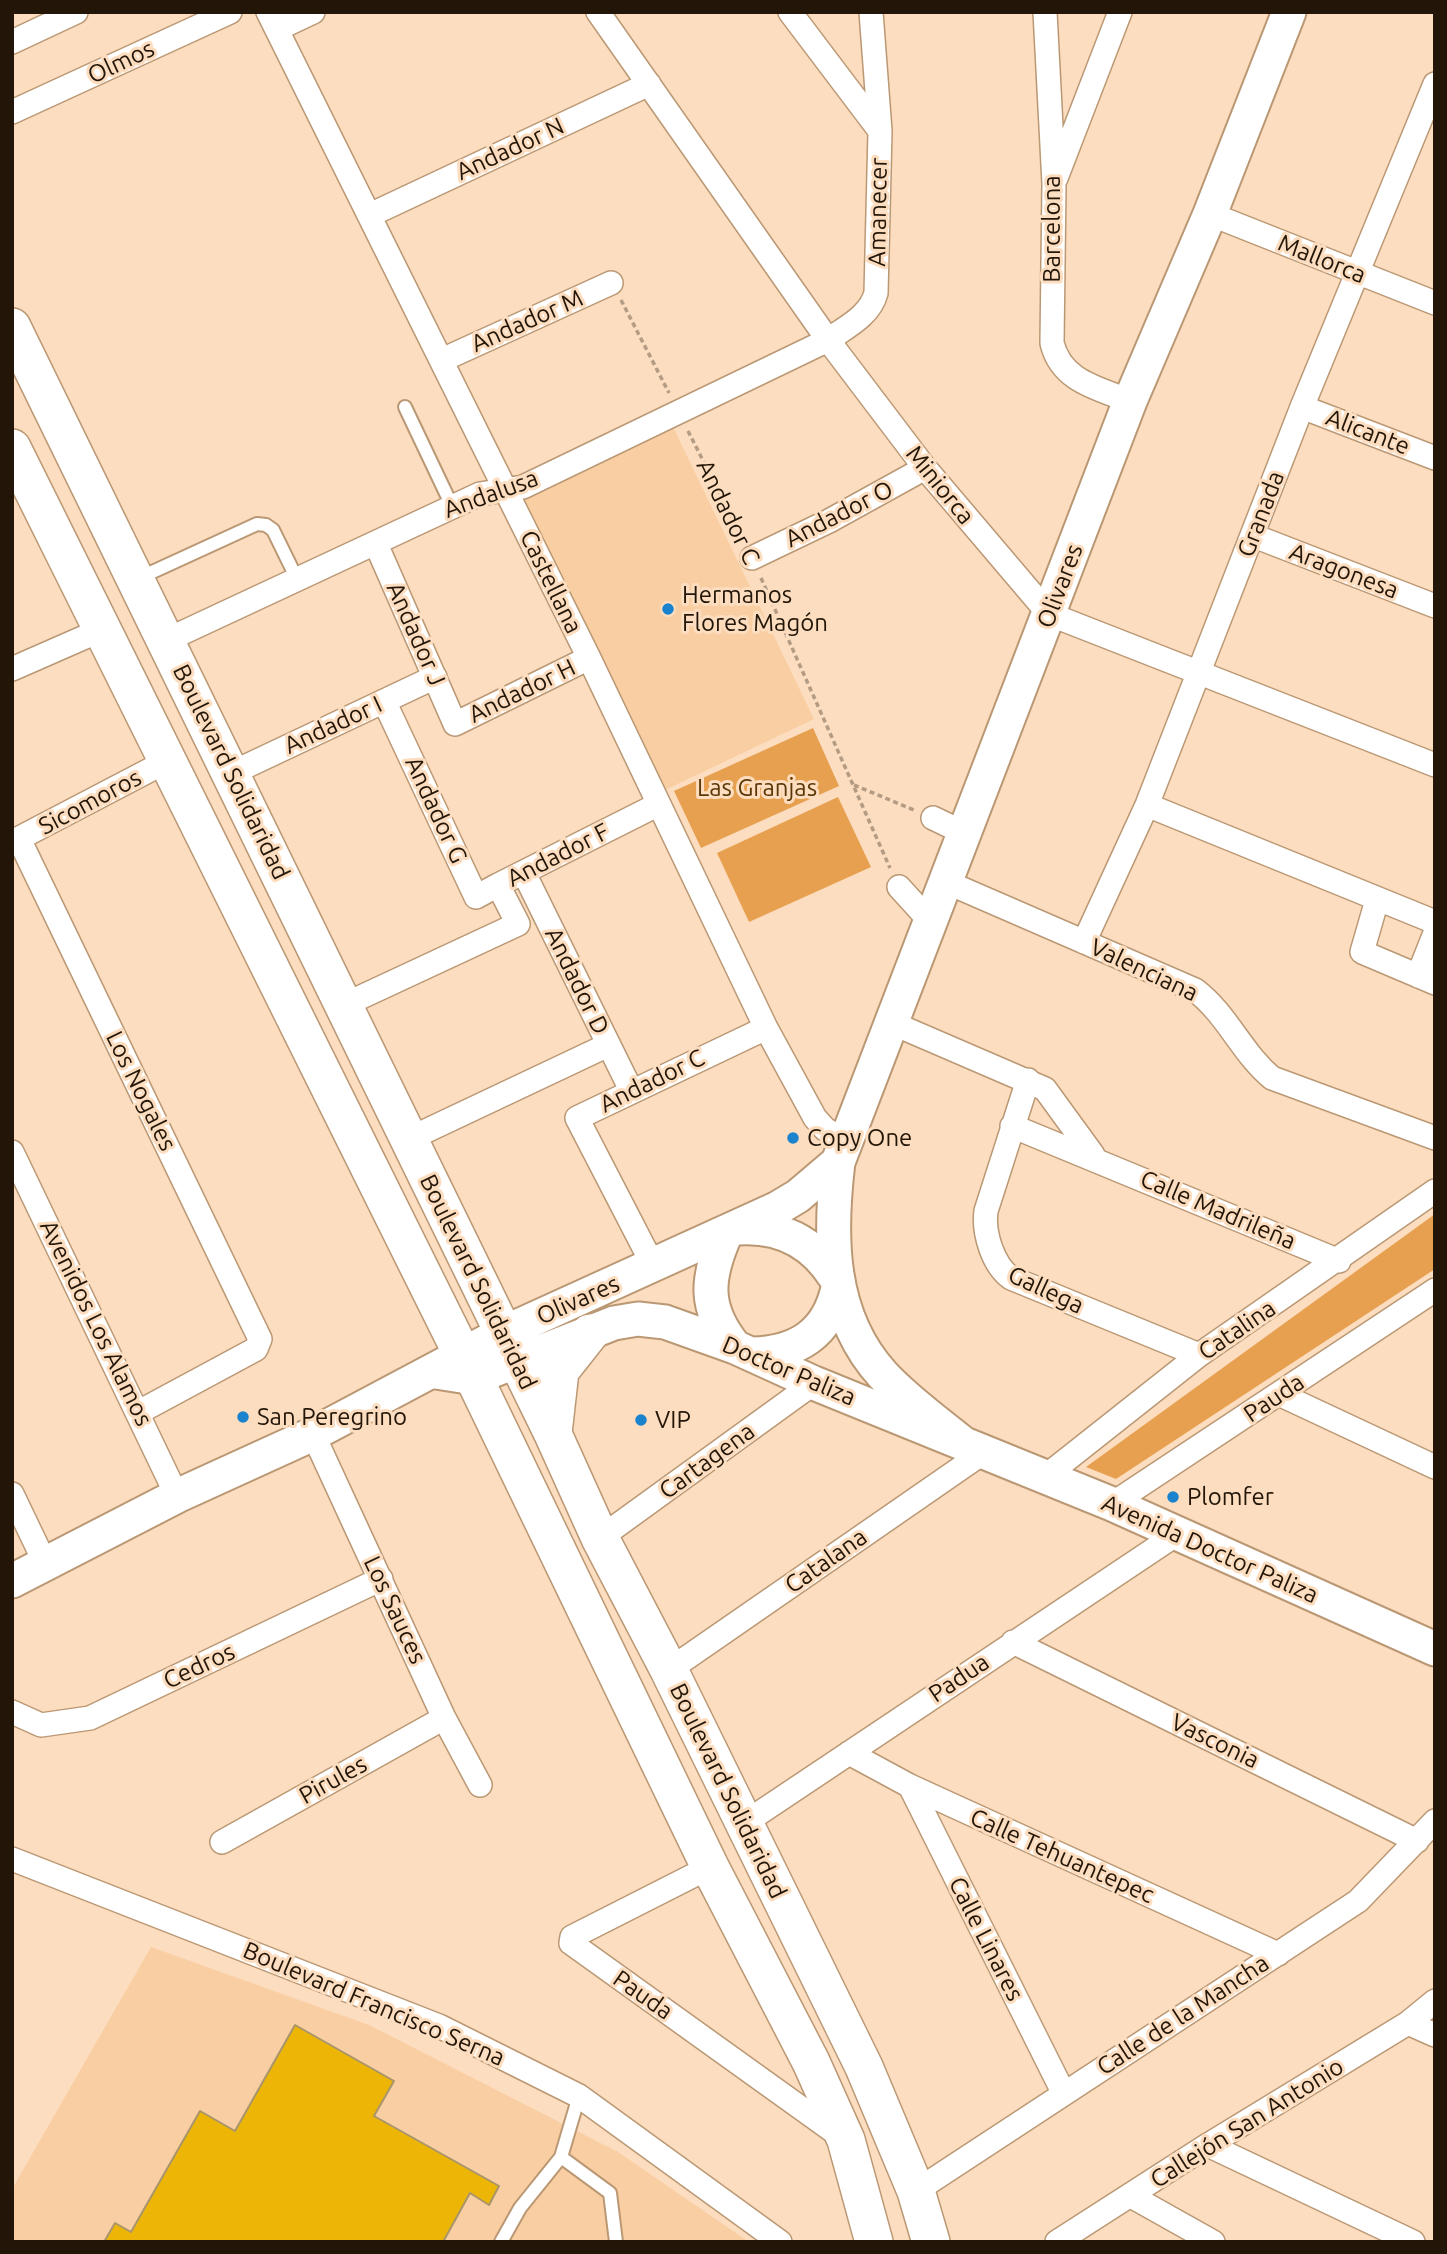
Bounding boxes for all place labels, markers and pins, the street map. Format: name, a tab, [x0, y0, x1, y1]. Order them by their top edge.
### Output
place label: Hermanos Flores Magón	[682, 581, 828, 637]
marker: Hermanos Flores Magón	[660, 601, 676, 617]
place label: Copy One	[807, 1124, 912, 1152]
marker: Copy One	[785, 1130, 801, 1146]
place label: San Peregrino	[257, 1403, 407, 1431]
place label: VIP	[655, 1406, 691, 1434]
marker: San Peregrino	[235, 1409, 251, 1425]
marker: VIP	[633, 1412, 649, 1428]
place label: Plomfer	[1187, 1483, 1274, 1511]
marker: Plomfer	[1165, 1489, 1181, 1505]

